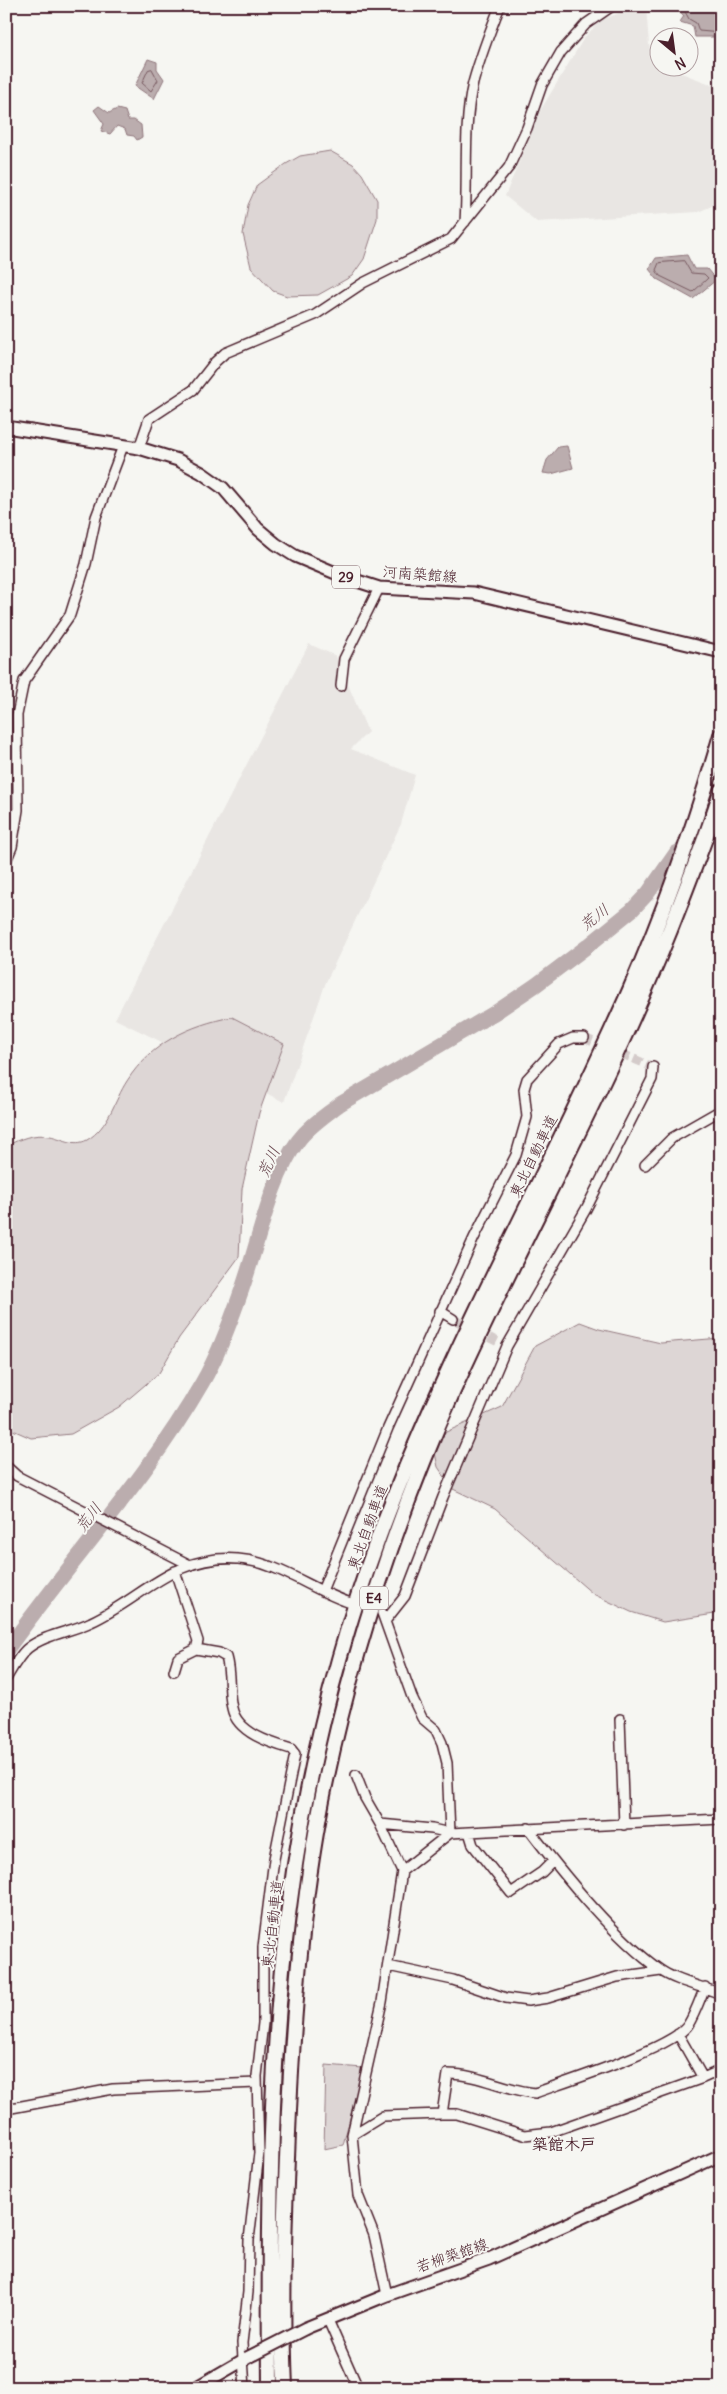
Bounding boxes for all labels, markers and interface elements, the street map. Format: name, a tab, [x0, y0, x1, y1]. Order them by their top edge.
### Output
north arrow	[650, 28, 700, 78]
text: N	[672, 53, 689, 74]
street label: 河南築館線	[382, 562, 458, 586]
road number: 29	[332, 566, 360, 588]
water label: 荒川	[575, 899, 613, 935]
street label: 東北自動車道	[505, 1111, 561, 1201]
water label: 荒川	[252, 1143, 284, 1181]
street label: 東北自動車道	[343, 1481, 391, 1573]
water label: 荒川	[70, 1498, 106, 1536]
road number: E4	[360, 1586, 388, 1610]
street label: 東北自動車道	[257, 1878, 287, 1970]
district label: 築館木戸	[532, 2134, 596, 2154]
street label: 若柳築館線	[413, 2234, 491, 2276]

